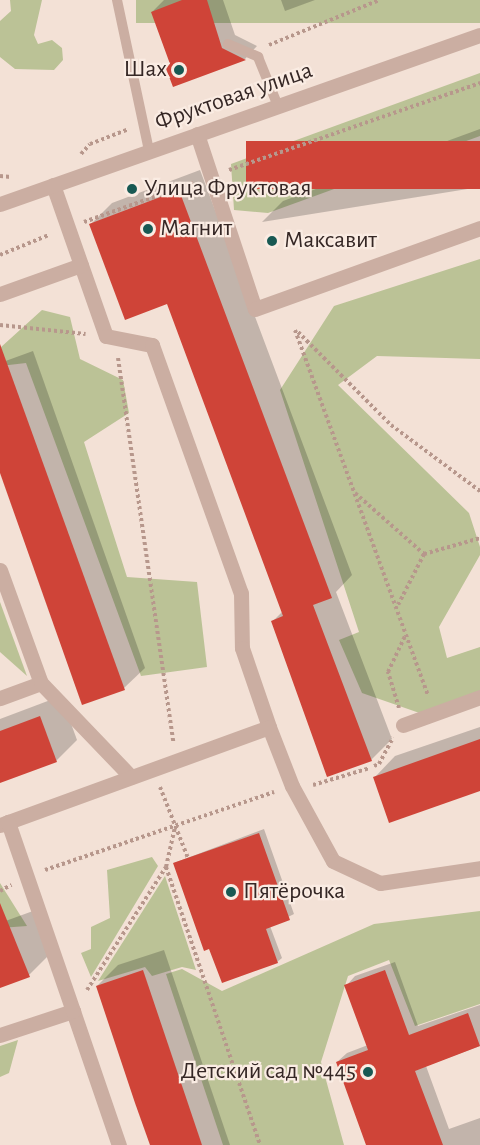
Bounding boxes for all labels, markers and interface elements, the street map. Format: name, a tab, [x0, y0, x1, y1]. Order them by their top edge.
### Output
place label: Шах	[124, 56, 167, 84]
street label: Фруктовая улица	[151, 57, 317, 137]
marker: Шах	[172, 63, 186, 77]
place label: Улица Фруктовая	[144, 175, 311, 203]
marker: Улица Фруктовая	[125, 182, 139, 196]
place label: Магнит	[160, 215, 232, 243]
marker: Магнит	[141, 222, 155, 236]
place label: Максавит	[284, 227, 377, 255]
marker: Максавит	[265, 234, 279, 248]
place label: Пятёрочка	[243, 878, 345, 906]
marker: Пятёрочка	[224, 885, 238, 899]
place label: Детский сад №445	[181, 1058, 356, 1086]
marker: Детский сад №445	[361, 1065, 375, 1079]

